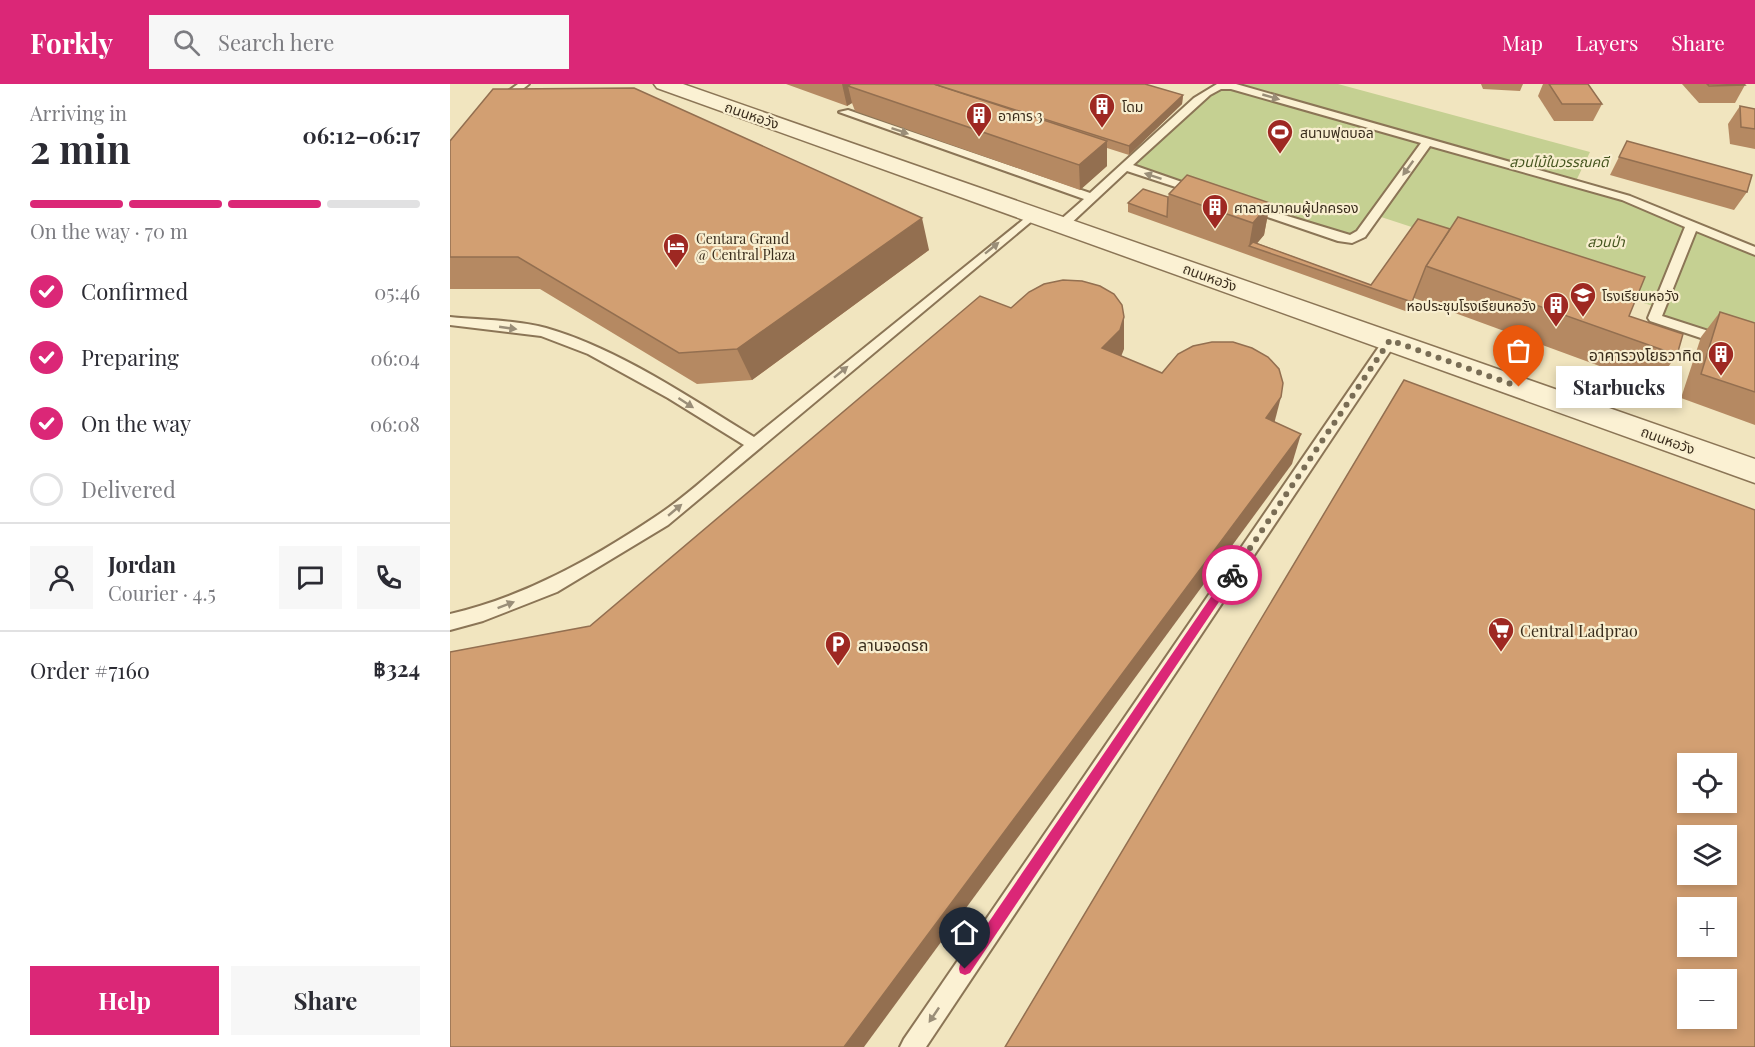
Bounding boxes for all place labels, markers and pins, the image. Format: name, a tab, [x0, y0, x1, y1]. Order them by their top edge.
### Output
building icon: โดม	[1087, 91, 1117, 129]
place label: โดม	[1122, 97, 1143, 116]
building icon: อาคาร 3	[964, 100, 994, 138]
place label: อาคาร 3	[998, 106, 1043, 125]
sports icon: สนามฟุตบอล	[1265, 117, 1295, 155]
place label: สนามฟุตบอล	[1300, 123, 1374, 142]
building icon: ศาลาสมาคมผู้ปกครอง	[1200, 192, 1230, 230]
place label: ศาลาสมาคมผู้ปกครอง	[1234, 198, 1359, 217]
place label: Centara Grand @ Central Plaza	[696, 229, 795, 264]
hotel icon: Centara Grand @ Central Plaza	[661, 231, 691, 269]
school or university icon: โรงเรียนหอวัง	[1568, 280, 1598, 318]
place label: โรงเรียนหอวัง	[1602, 286, 1679, 305]
building icon: หอประชุมโรงเรียนหอวัง	[1541, 290, 1571, 328]
place label: หอประชุมโรงเรียนหอวัง	[1407, 296, 1536, 315]
pin	[1493, 325, 1544, 387]
building icon: อาคารวงโยธวาทิต	[1706, 339, 1736, 377]
place label: อาคารวงโยธวาทิต	[1589, 344, 1702, 365]
callout: Starbucks	[1555, 366, 1681, 408]
supermarket icon: Central Ladprao	[1486, 615, 1516, 653]
place label: Central Ladprao	[1520, 620, 1638, 641]
parking icon: ลานจอดรถ	[823, 629, 853, 667]
place label: ลานจอดรถ	[858, 634, 928, 655]
pin	[939, 907, 990, 969]

